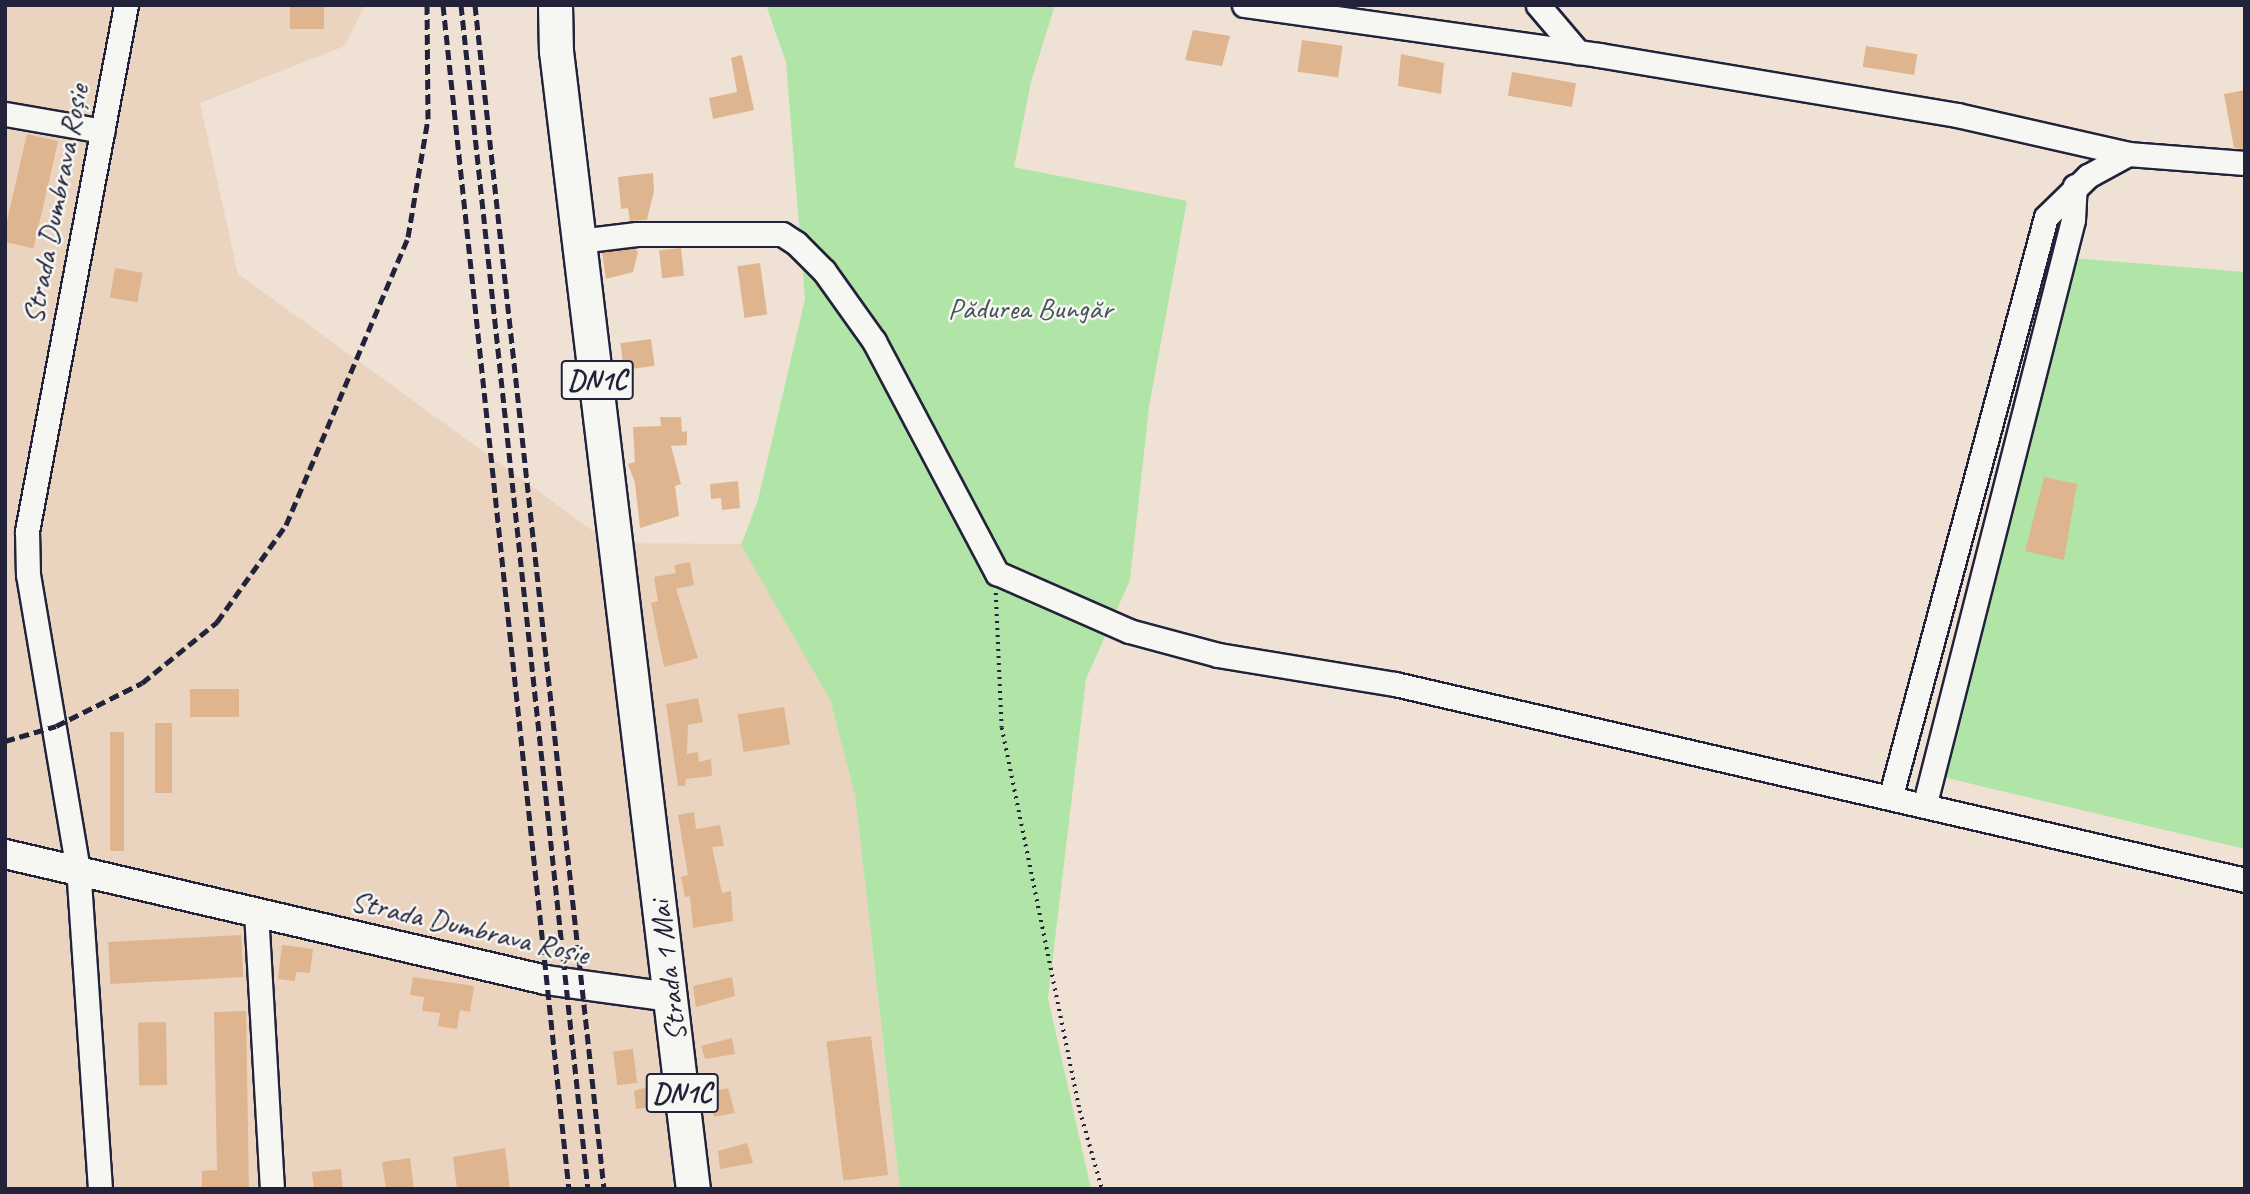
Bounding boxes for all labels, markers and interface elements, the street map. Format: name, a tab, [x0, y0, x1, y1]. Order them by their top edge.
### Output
street label: Strada Dumbrava Roșie	[14, 81, 96, 327]
park label: Pădurea Bungăr	[948, 290, 1112, 326]
road number: DN1C	[560, 356, 634, 404]
street label: Strada Dumbrava Roșie	[348, 882, 592, 972]
street label: Strada 1 Mai	[642, 899, 694, 1043]
road number: DN1C	[645, 1068, 719, 1118]

